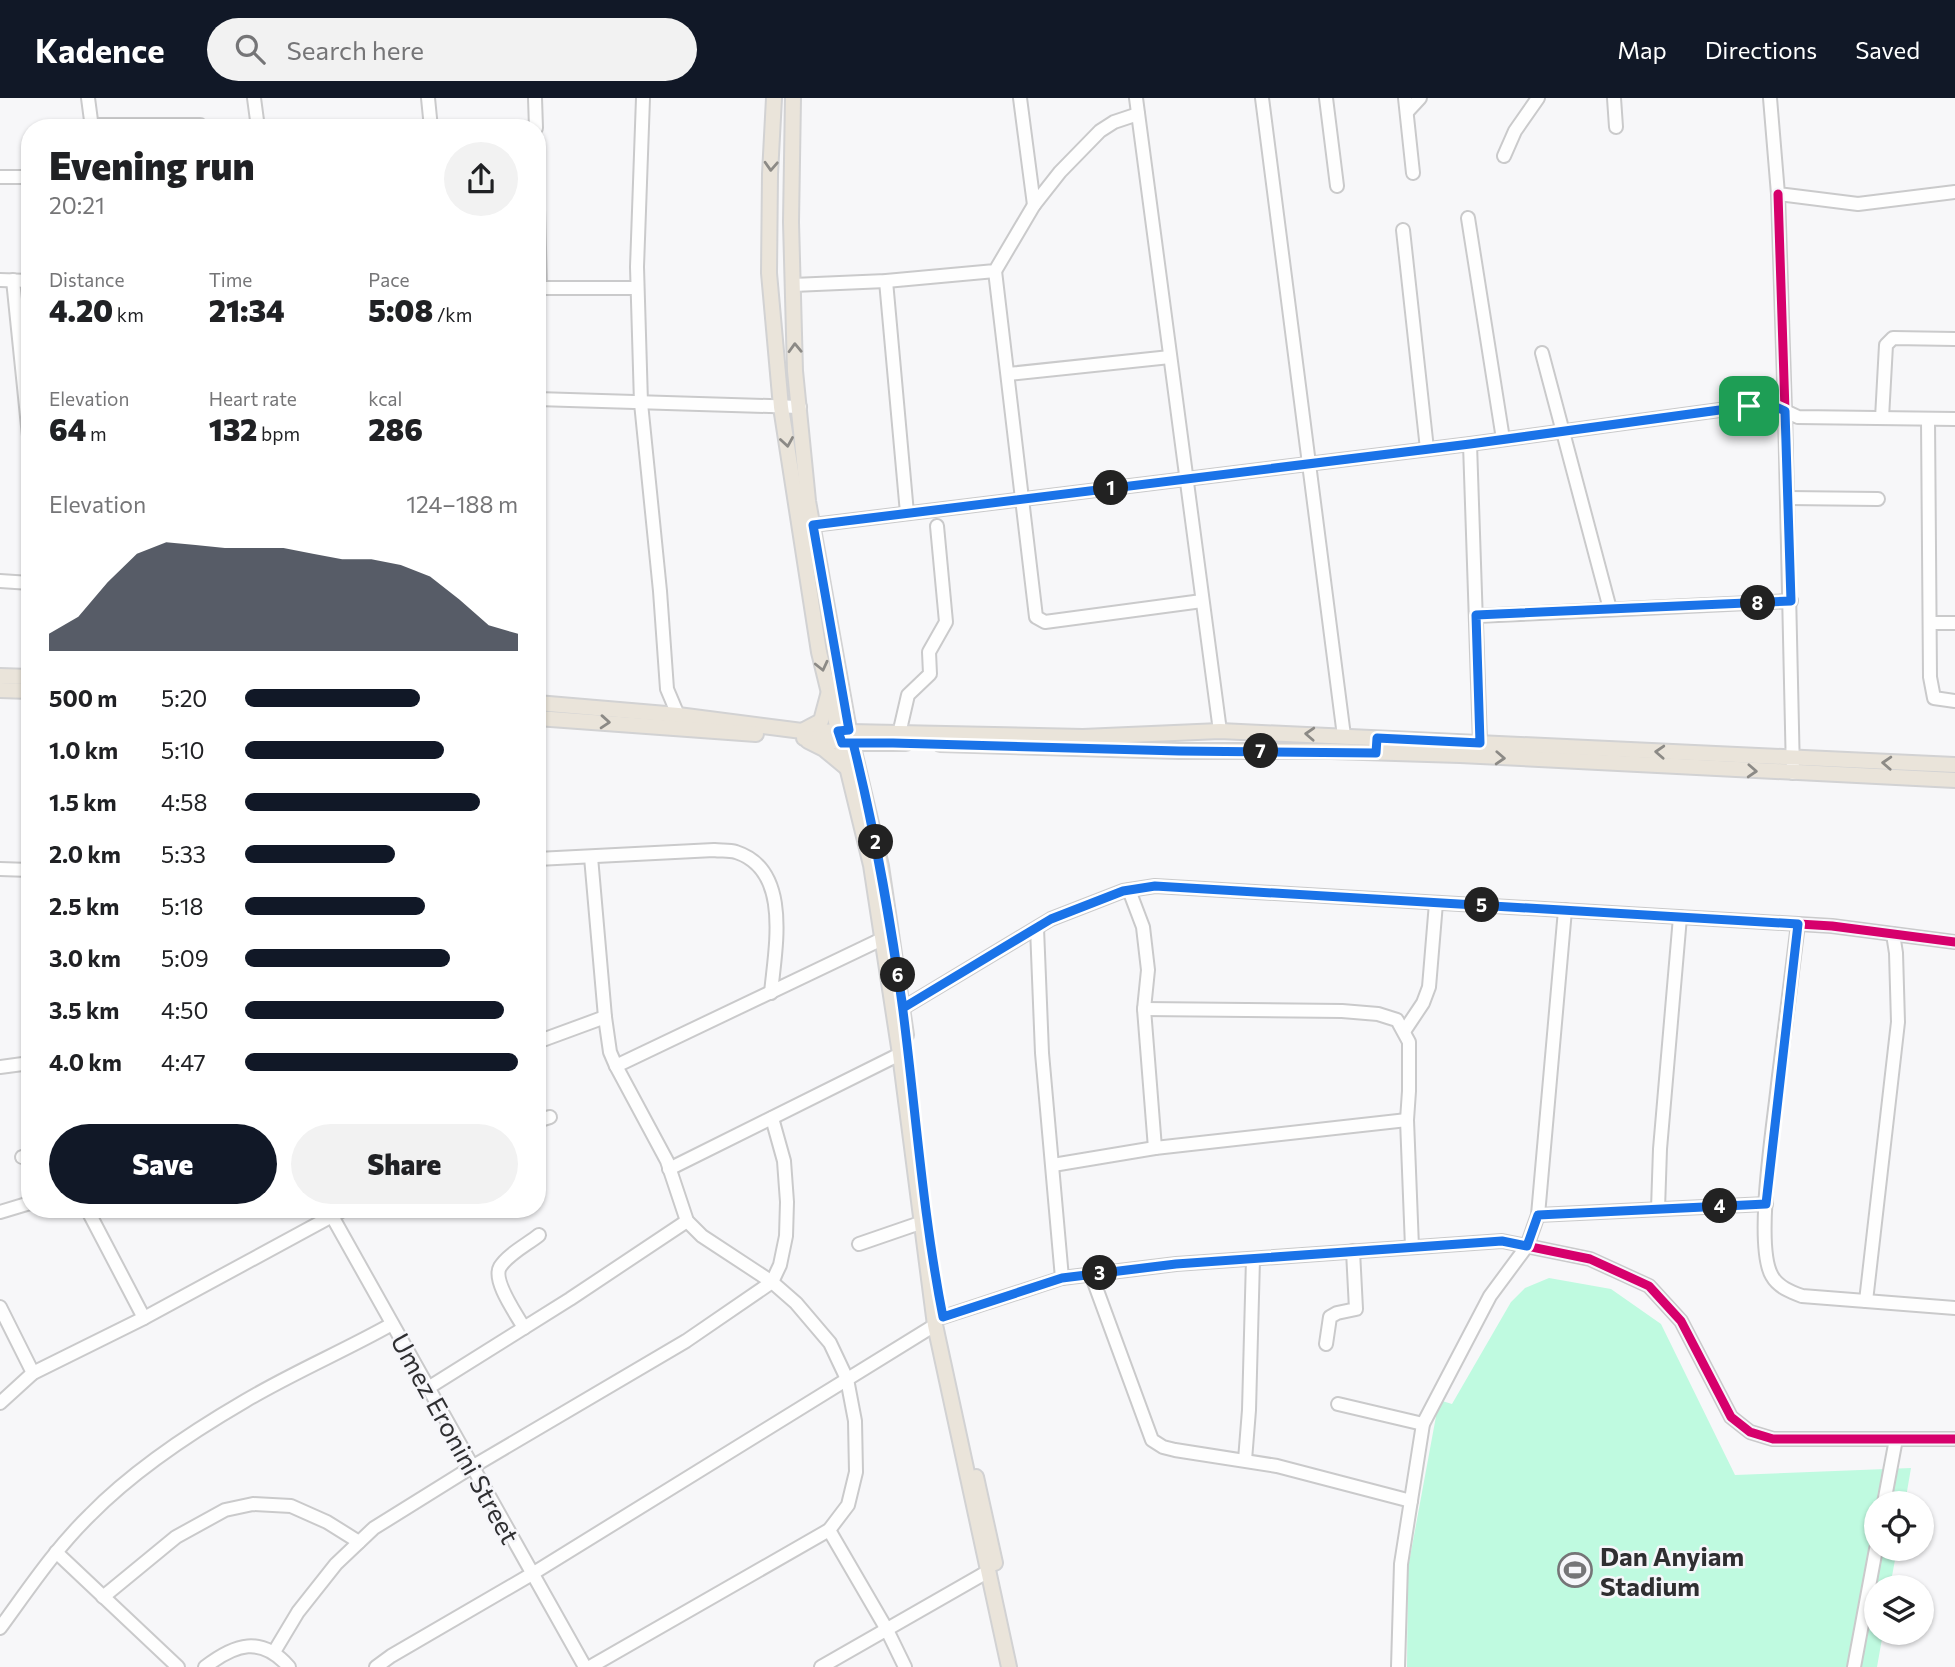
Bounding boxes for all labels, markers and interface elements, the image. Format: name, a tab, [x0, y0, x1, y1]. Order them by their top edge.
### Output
search box	[207, 18, 697, 81]
text: Kadence	[35, 29, 165, 70]
icon: search	[231, 30, 269, 68]
text: Search here	[287, 34, 424, 65]
text: Map	[1617, 35, 1667, 64]
text: Directions	[1705, 35, 1817, 64]
text: Saved	[1855, 35, 1920, 64]
text: Evening run	[49, 141, 255, 188]
button: share	[444, 142, 518, 216]
one-way arrow	[763, 161, 778, 172]
text: 20:21	[49, 191, 105, 219]
text: Distance	[49, 268, 125, 291]
text: Time	[209, 268, 252, 291]
text: Pace	[368, 268, 410, 291]
text: 4.20	[49, 291, 113, 328]
text: 21:34	[209, 291, 285, 328]
text: 5:08	[368, 291, 433, 328]
text: km	[113, 303, 144, 326]
text: /km	[433, 303, 472, 326]
one-way arrow	[787, 342, 802, 353]
pin	[1719, 376, 1779, 436]
text: Elevation	[49, 387, 129, 410]
text: Heart rate	[209, 387, 297, 410]
text: kcal	[368, 387, 402, 410]
icon: arrive	[1730, 387, 1768, 425]
text: 64	[49, 410, 86, 447]
text: 132	[209, 410, 257, 447]
text: 286	[368, 410, 423, 447]
text: m	[86, 422, 107, 445]
text: bpm	[257, 422, 300, 445]
one-way arrow	[779, 436, 794, 448]
pin: 1	[1094, 470, 1128, 506]
text: 1	[1106, 476, 1115, 499]
text: Elevation	[49, 490, 146, 518]
text: 124–188 m	[406, 490, 518, 518]
pin: 8	[1740, 586, 1776, 620]
text: 8	[1752, 591, 1763, 614]
one-way arrow	[814, 660, 829, 672]
text: 500 m	[49, 684, 117, 712]
text: 5:20	[161, 684, 207, 712]
one-way arrow	[600, 714, 611, 729]
one-way arrow	[1304, 727, 1315, 742]
pin: 7	[1244, 734, 1278, 768]
text: 1.0 km	[49, 736, 118, 764]
text: 5:10	[161, 736, 204, 764]
text: 7	[1255, 739, 1266, 762]
one-way arrow	[1654, 745, 1665, 760]
one-way arrow	[1495, 750, 1506, 765]
one-way arrow	[1881, 756, 1892, 771]
one-way arrow	[1746, 764, 1757, 779]
text: 1.5 km	[49, 788, 117, 816]
text: 4:58	[161, 788, 207, 816]
pin: 2	[858, 824, 894, 860]
text: 2	[870, 830, 881, 853]
text: 2.0 km	[49, 840, 121, 868]
text: 5:33	[161, 840, 206, 868]
pin: 5	[1464, 888, 1500, 922]
text: 2.5 km	[49, 892, 119, 920]
text: 5:18	[161, 892, 203, 920]
text: 5	[1476, 893, 1487, 916]
text: 3.0 km	[49, 944, 121, 972]
text: 5:09	[161, 944, 209, 972]
pin: 6	[880, 958, 916, 992]
text: 6	[892, 963, 903, 986]
text: 3.5 km	[49, 996, 119, 1024]
text: 4:50	[161, 996, 208, 1024]
text: 4.0 km	[49, 1048, 122, 1076]
text: 4:47	[161, 1048, 206, 1076]
button: Save	[49, 1124, 277, 1204]
button: Share	[291, 1124, 518, 1204]
pin: 4	[1702, 1188, 1738, 1224]
text: 4	[1714, 1194, 1725, 1217]
pin: 3	[1082, 1256, 1118, 1290]
text: 3	[1094, 1261, 1105, 1284]
street label: Umez Eronini Street	[385, 1327, 527, 1549]
map controls	[1864, 1491, 1934, 1645]
button: locate	[1864, 1491, 1934, 1561]
place label: Dan Anyiam Stadium	[1600, 1540, 1744, 1601]
sports icon: Dan Anyiam Stadium	[1556, 1551, 1594, 1589]
button: layers	[1864, 1575, 1934, 1645]

